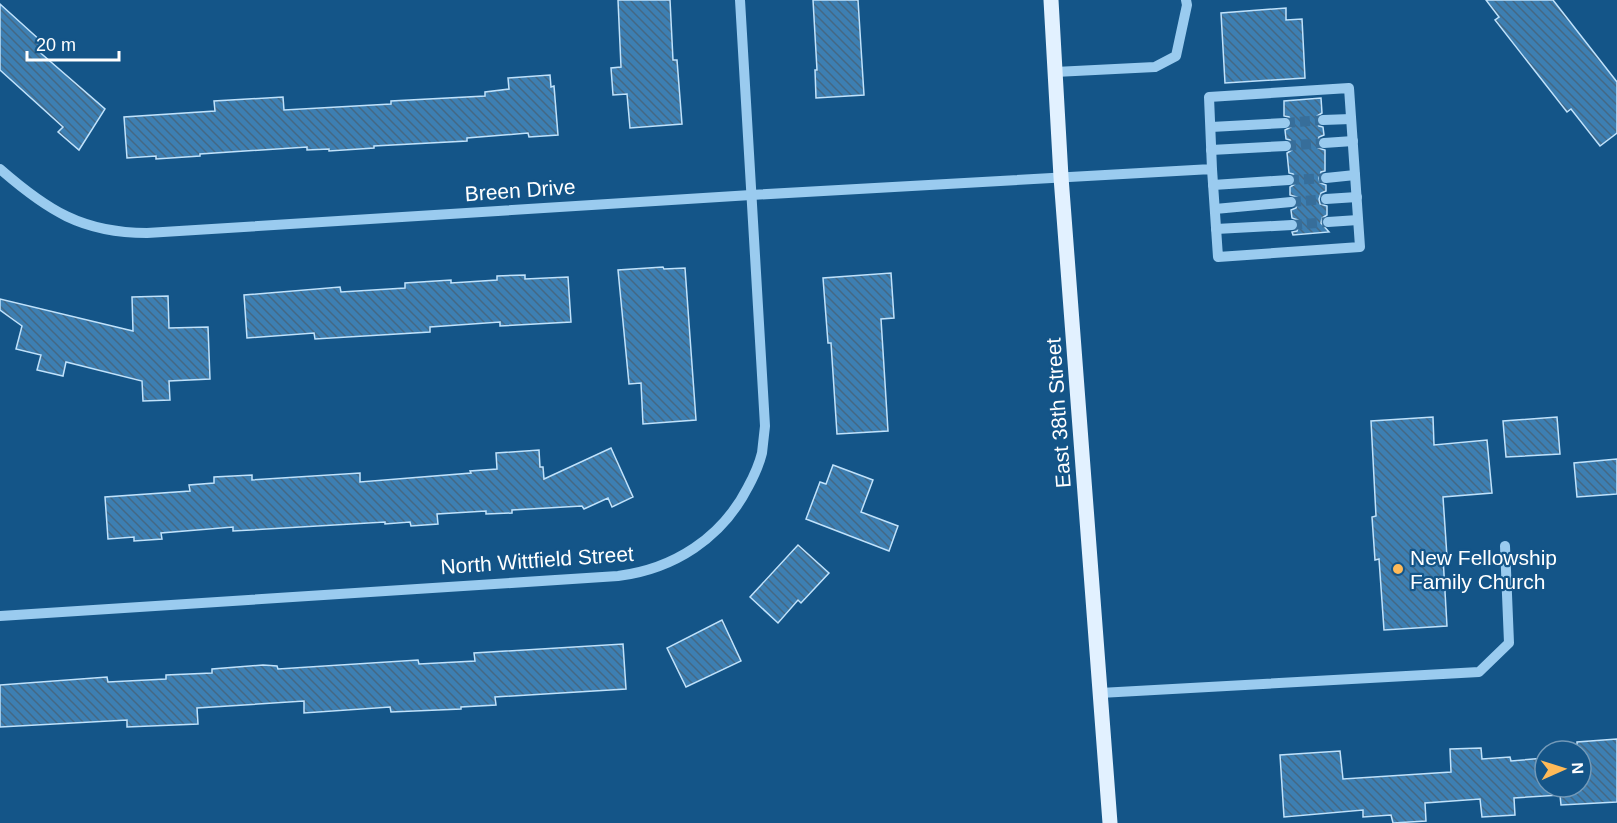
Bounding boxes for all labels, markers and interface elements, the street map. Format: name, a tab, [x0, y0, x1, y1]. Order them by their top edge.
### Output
scale bar	[27, 24, 118, 62]
text: 20 m	[36, 35, 76, 55]
street label: Breen Drive	[464, 175, 576, 205]
street label: East 38th Street	[1041, 337, 1075, 489]
street label: North Wittfield Street	[440, 542, 635, 578]
place label: New Fellowship Family Church	[1410, 546, 1557, 593]
marker: New Fellowship Family Church	[1391, 562, 1405, 576]
north arrow	[1533, 739, 1593, 799]
text: N	[1569, 762, 1586, 774]

